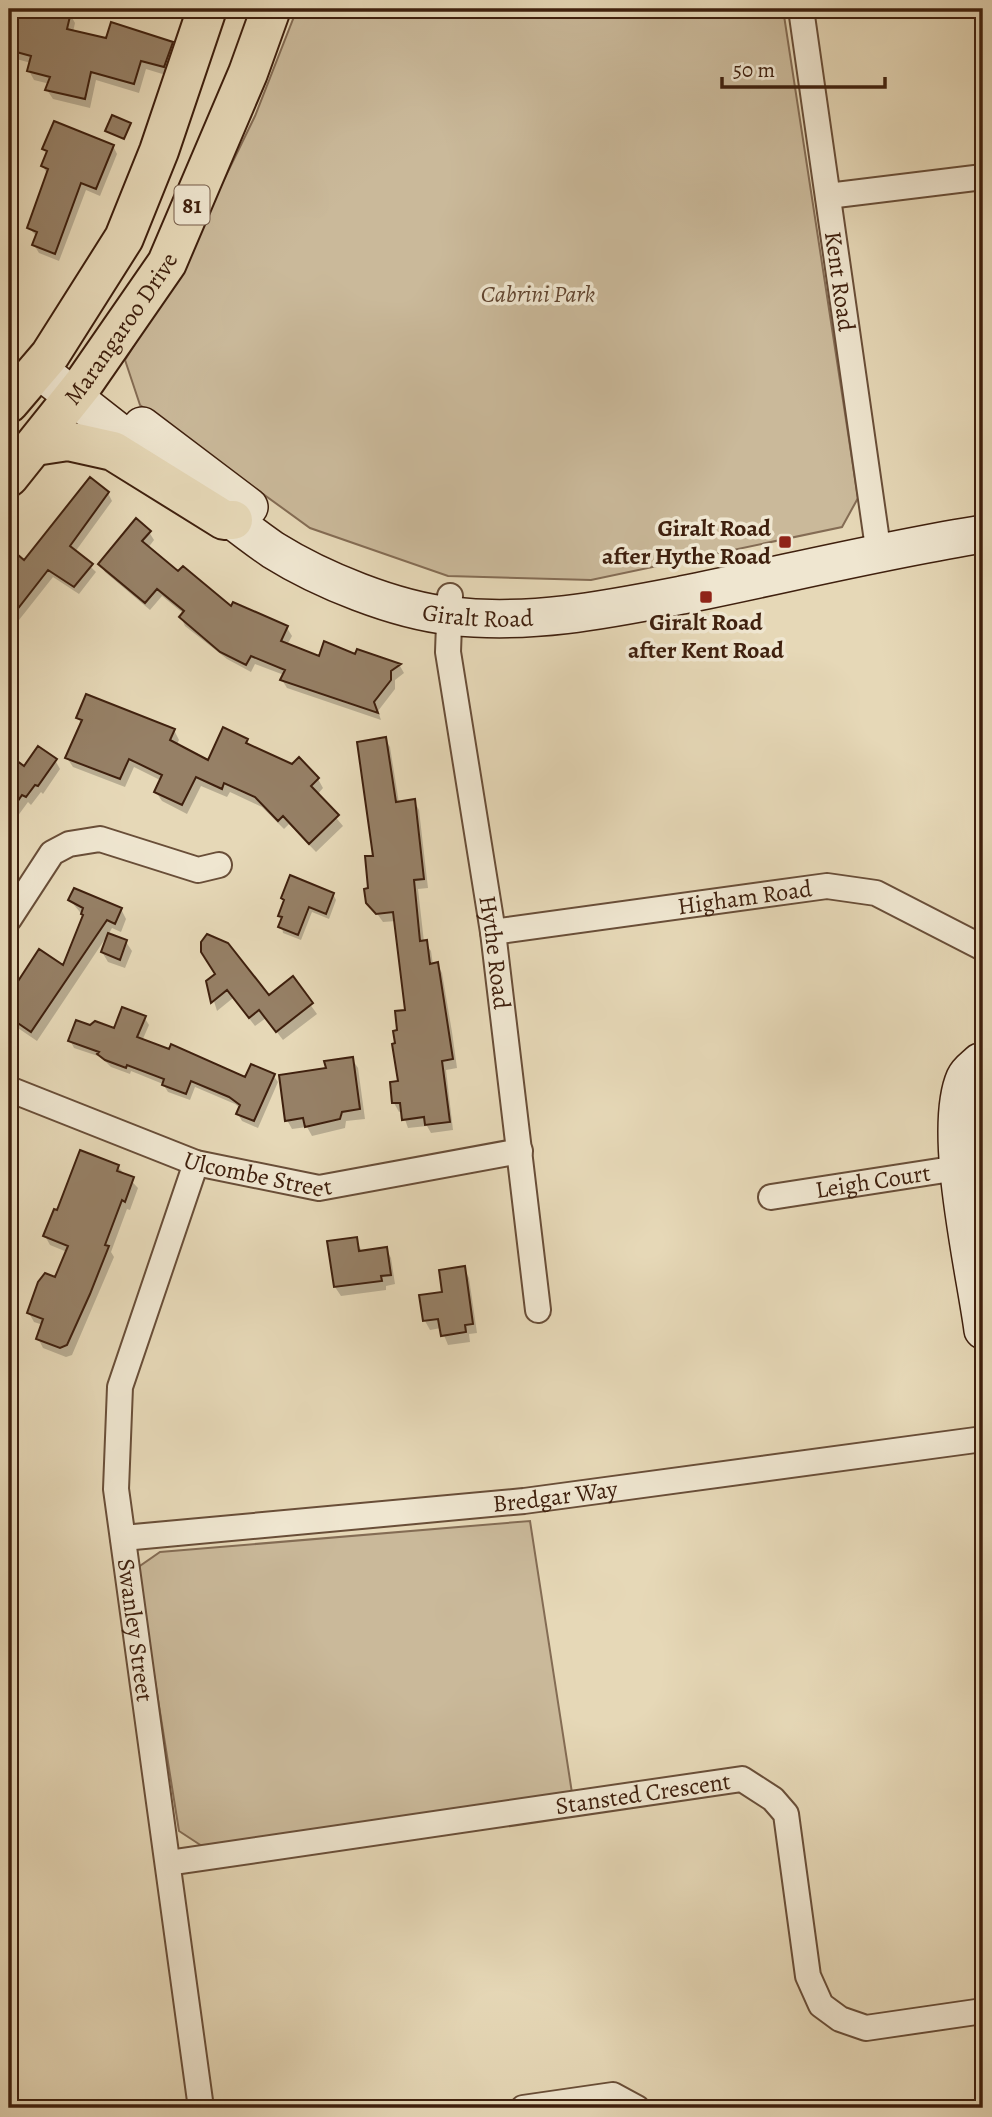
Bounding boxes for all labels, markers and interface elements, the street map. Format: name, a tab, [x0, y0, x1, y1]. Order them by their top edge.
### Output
scale bar	[722, 46, 885, 90]
text: 50 m	[733, 56, 775, 84]
road number: 81	[174, 186, 210, 224]
street label: Kent Road	[817, 229, 863, 334]
street label: Marangaroo Drive	[57, 248, 185, 412]
park label: Cabrini Park	[481, 278, 596, 310]
place label: Giralt Road after Hythe Road	[602, 512, 771, 572]
marker: Giralt Road after Hythe Road	[777, 534, 793, 550]
marker: Giralt Road after Kent Road	[698, 589, 714, 605]
street label: Giralt Road	[420, 596, 534, 635]
place label: Giralt Road after Kent Road	[628, 606, 784, 666]
street label: Higham Road	[675, 872, 814, 922]
street label: Hythe Road	[471, 893, 518, 1011]
street label: Ulcombe Street	[178, 1144, 335, 1205]
street label: Leigh Court	[813, 1157, 933, 1206]
street label: Bredgar Way	[491, 1473, 620, 1520]
street label: Swanley Street	[110, 1556, 161, 1704]
street label: Stansted Crescent	[553, 1765, 733, 1822]

